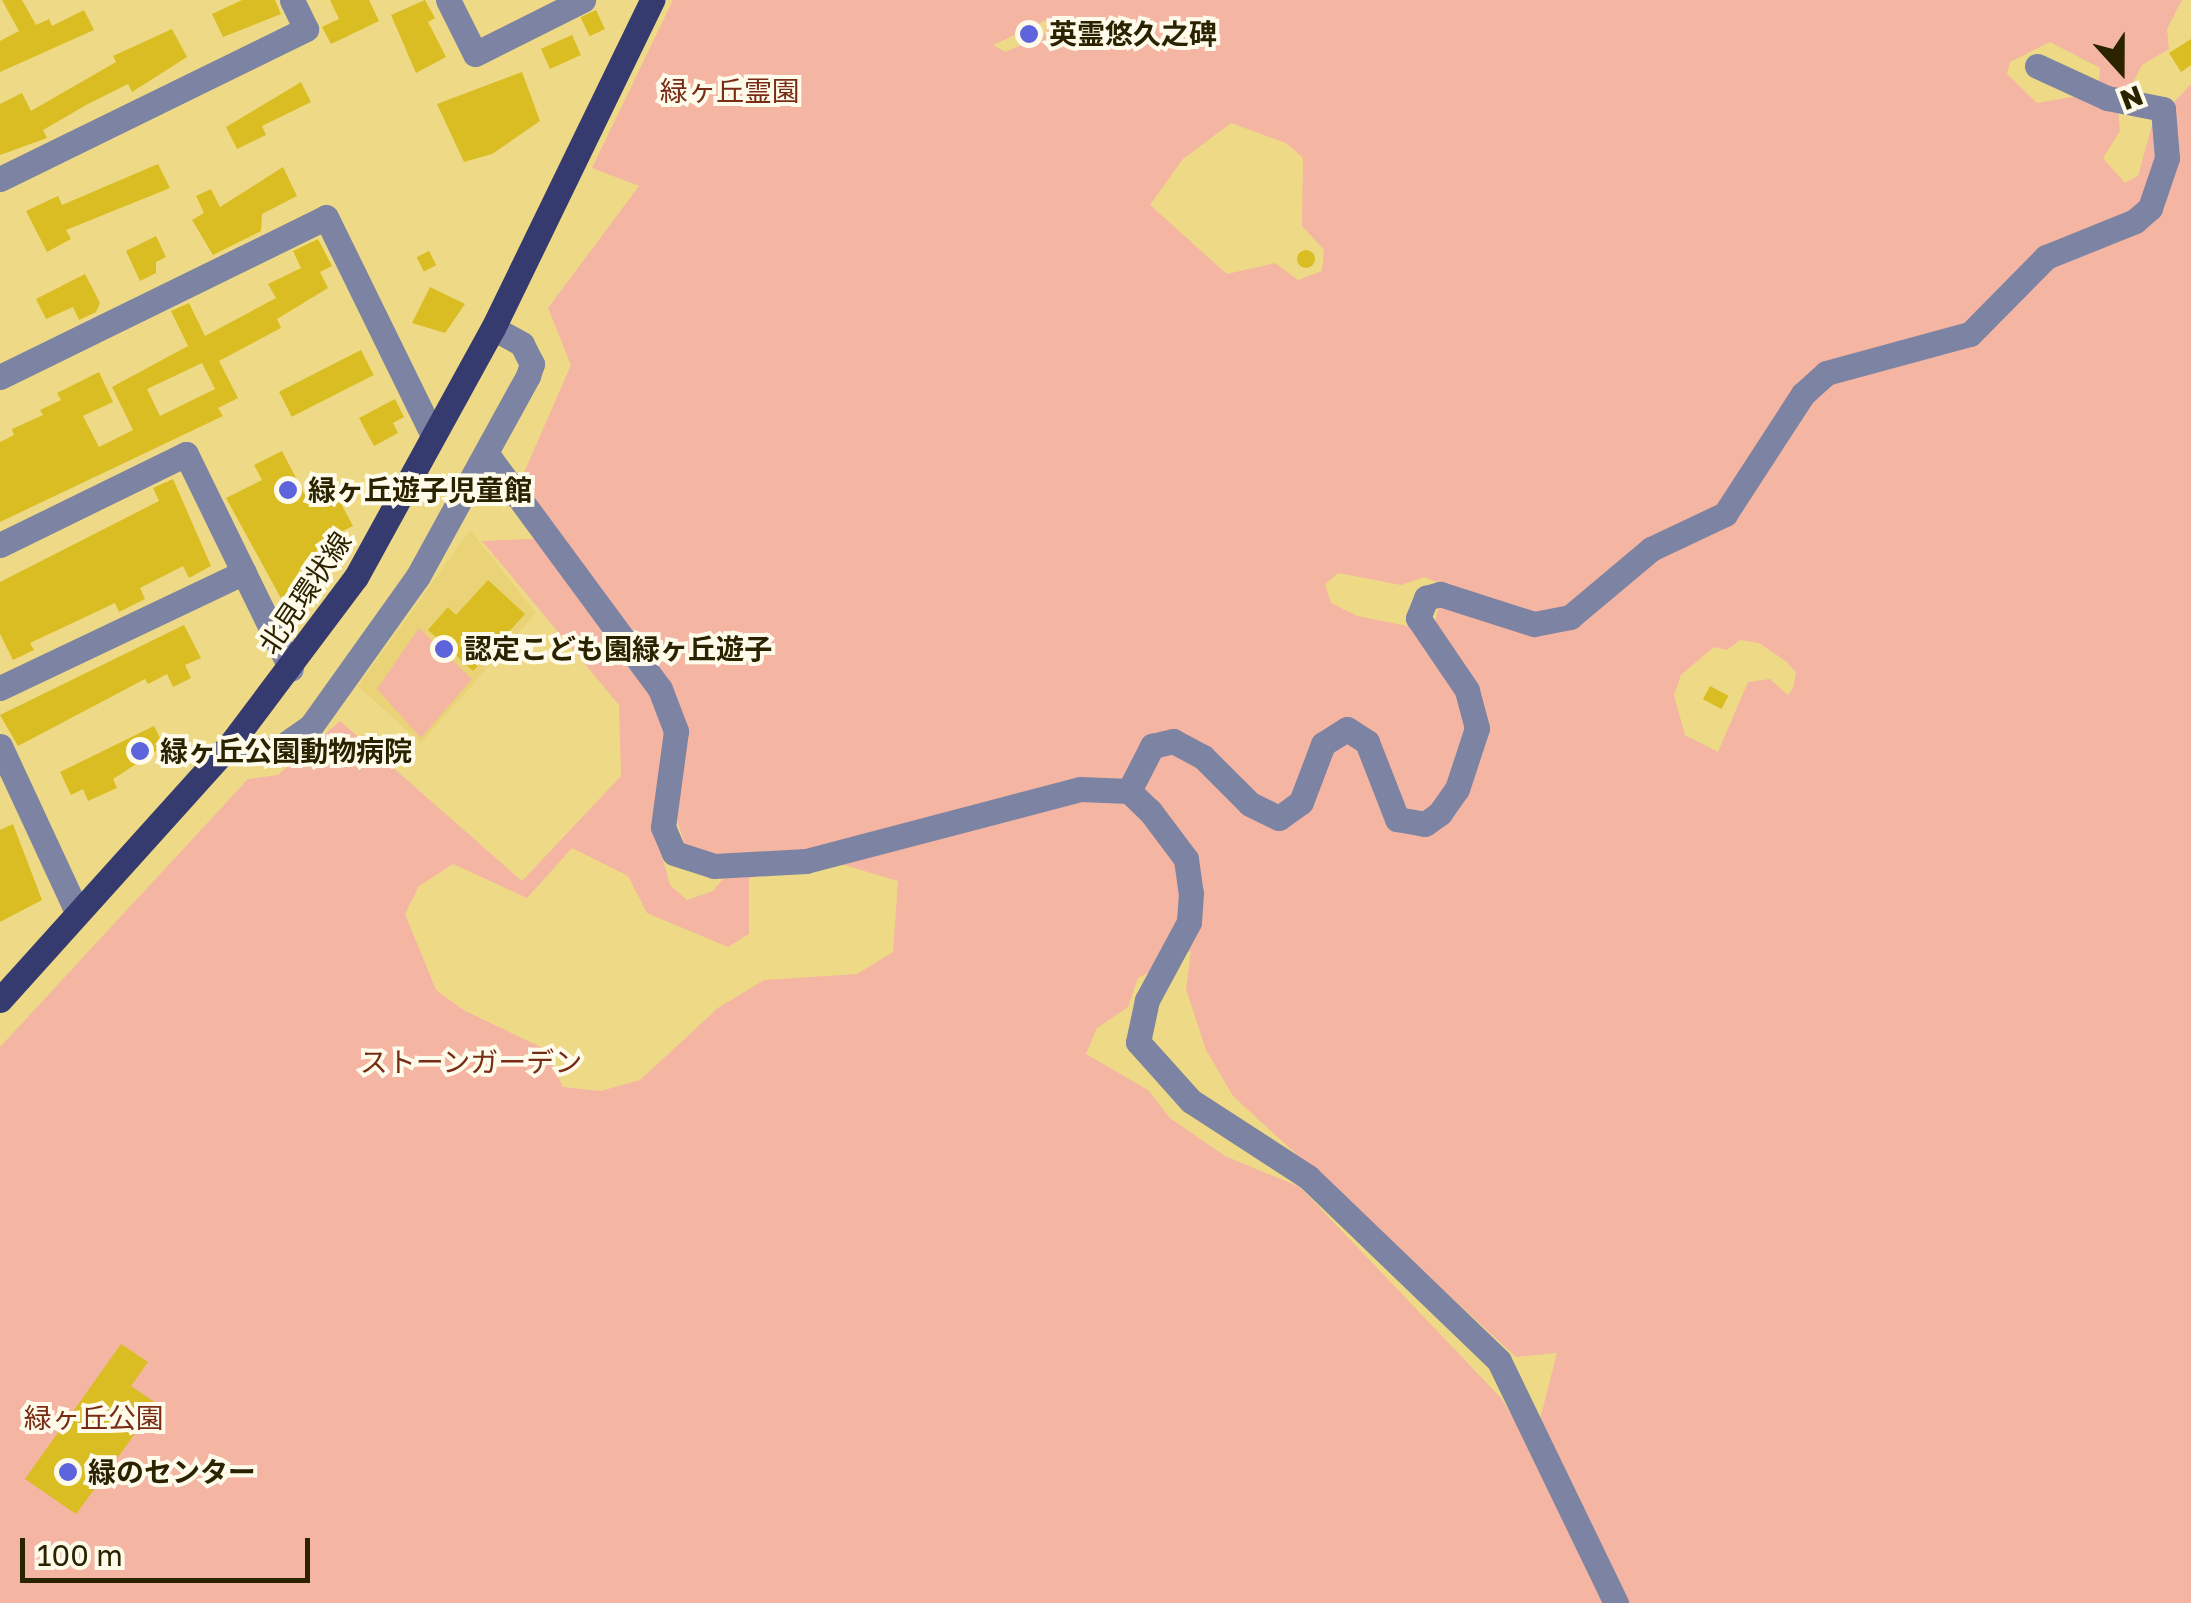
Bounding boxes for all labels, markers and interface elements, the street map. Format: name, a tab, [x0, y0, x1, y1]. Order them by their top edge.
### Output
place label: 英霊悠久之碑	[1049, 17, 1217, 51]
north arrow	[2071, 20, 2171, 120]
marker: 英霊悠久之碑	[1018, 23, 1040, 45]
park label: 緑ヶ丘霊園	[660, 74, 800, 108]
text: N	[2116, 79, 2148, 118]
place label: 緑ヶ丘遊子児童館	[308, 473, 532, 507]
marker: 緑ヶ丘遊子児童館	[277, 479, 299, 501]
street label: 北見環状線	[252, 526, 358, 660]
place label: 認定こども園緑ヶ丘遊子	[464, 632, 772, 666]
marker: 認定こども園緑ヶ丘遊子	[433, 638, 455, 660]
place label: 緑ヶ丘公園動物病院	[160, 734, 412, 768]
marker: 緑ヶ丘公園動物病院	[129, 740, 151, 762]
park label: ストーンガーデン	[359, 1045, 583, 1079]
park label: 緑ヶ丘公園	[24, 1401, 164, 1435]
place label: 緑のセンター	[88, 1455, 256, 1489]
marker: 緑のセンター	[57, 1461, 79, 1483]
scale bar	[25, 1518, 315, 1580]
text: 100 m	[37, 1537, 123, 1573]

